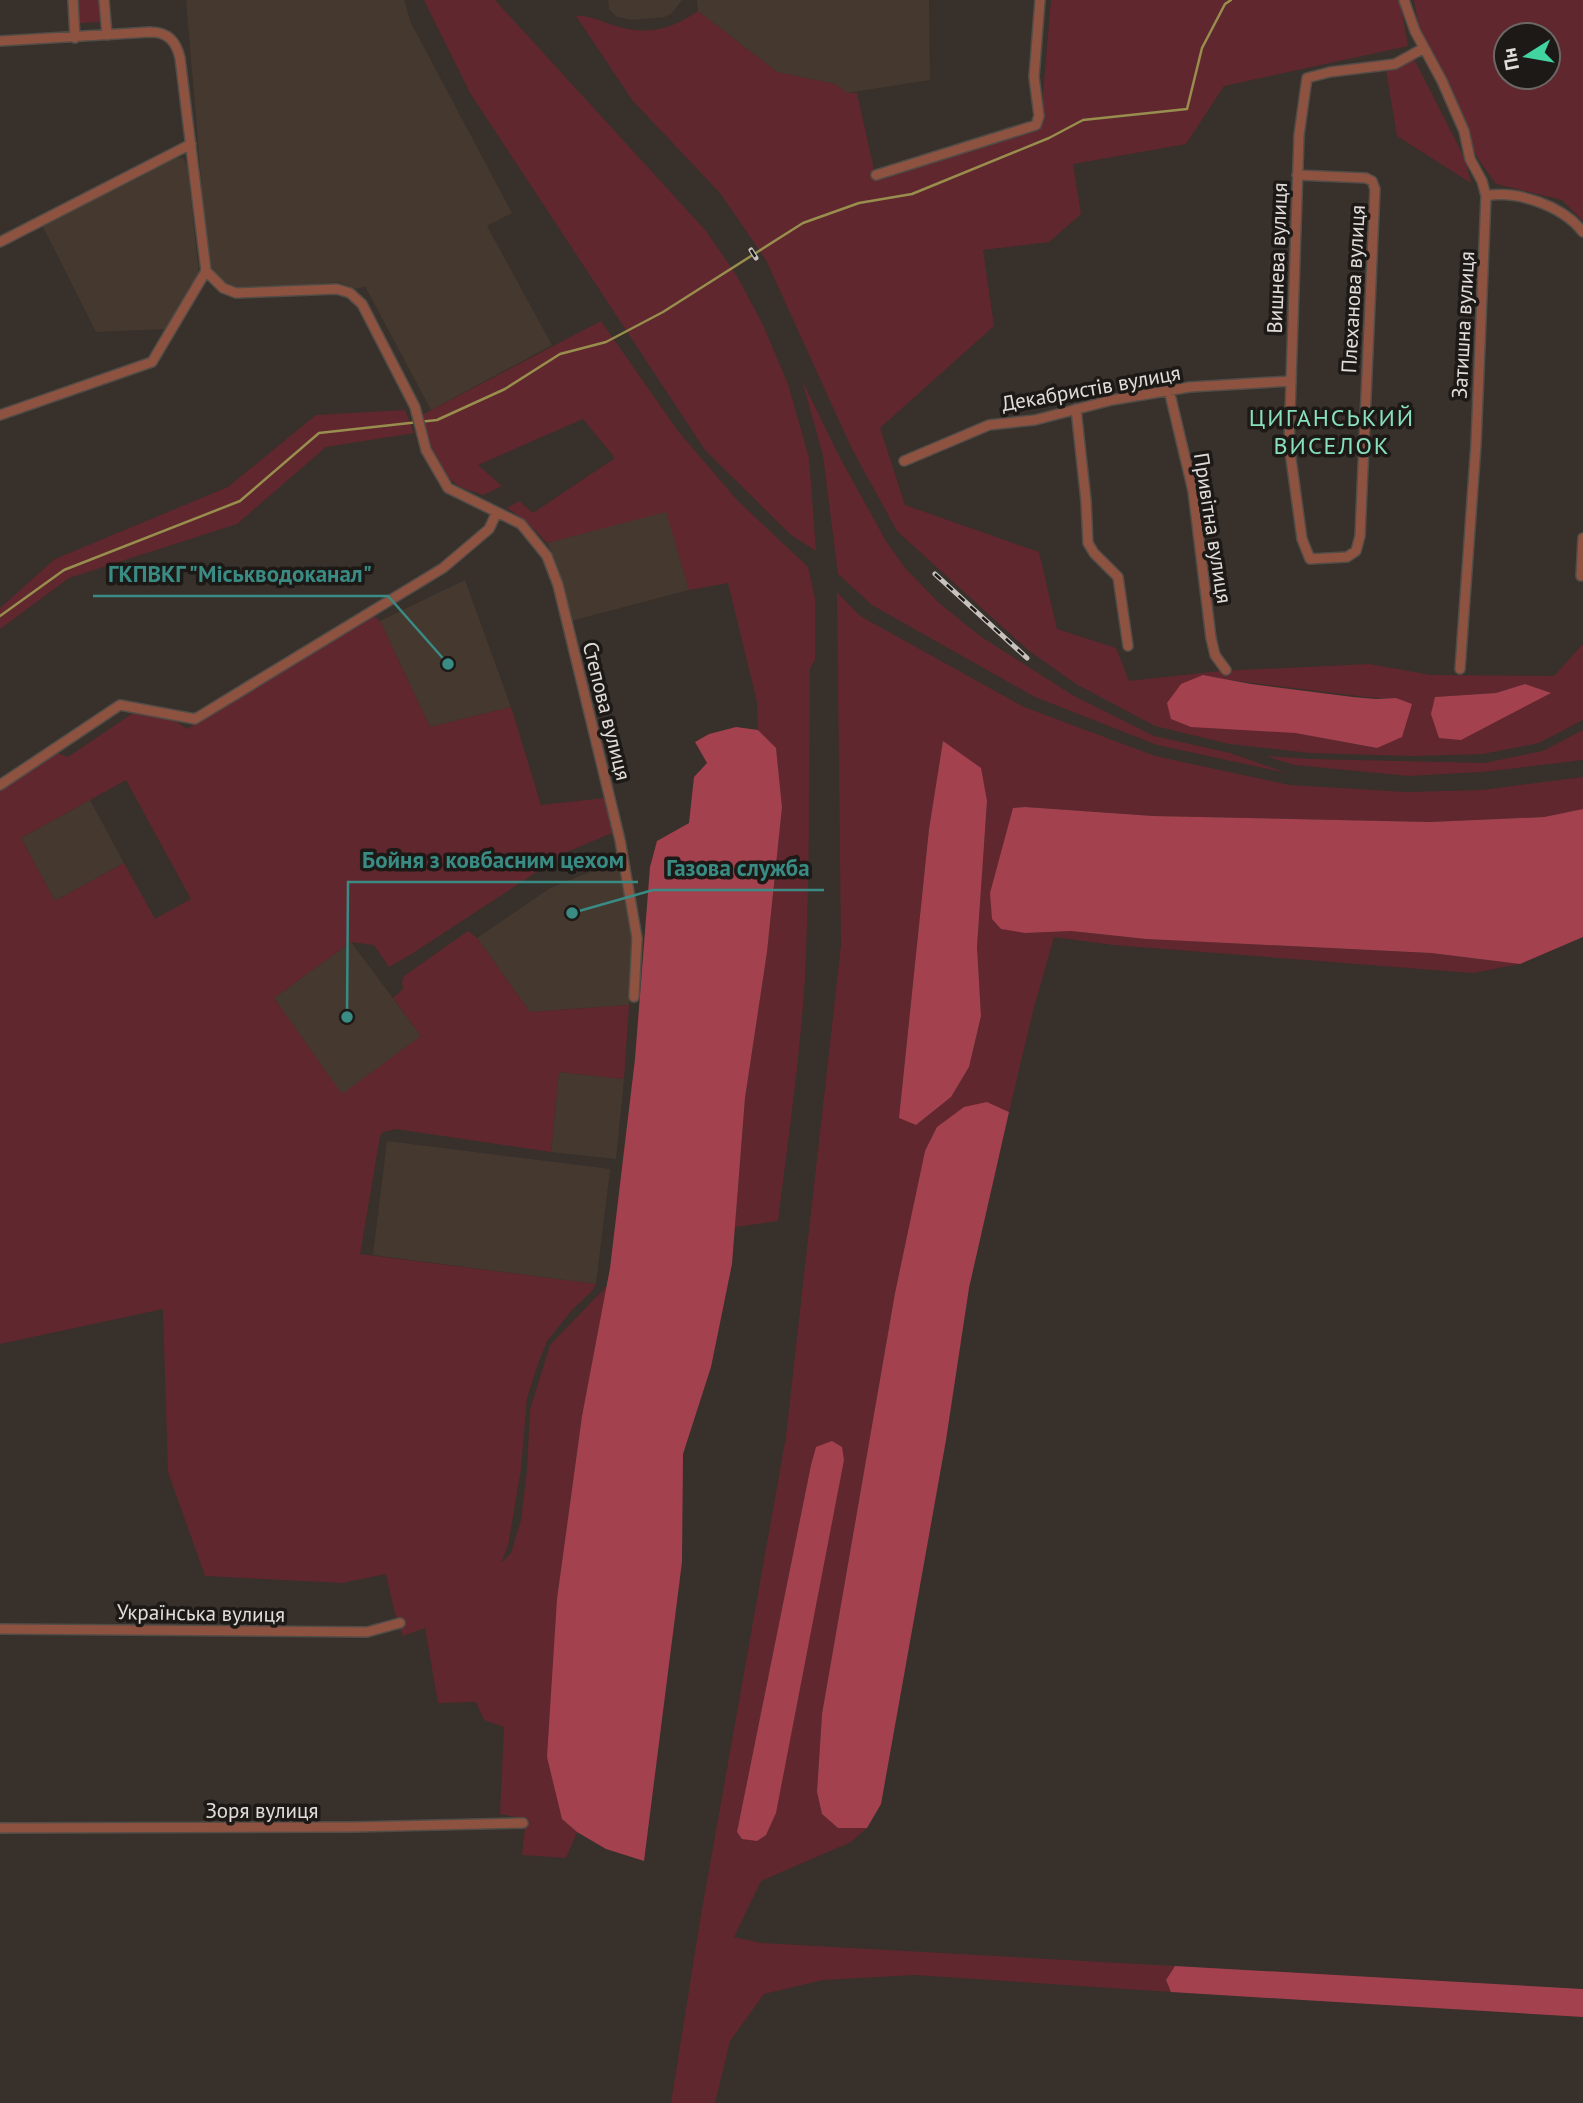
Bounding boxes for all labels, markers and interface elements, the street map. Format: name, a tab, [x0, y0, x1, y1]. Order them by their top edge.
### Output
north arrow	[1492, 21, 1562, 91]
text: Пн	[1496, 46, 1524, 73]
street label: Вишнева вулиця	[1261, 182, 1293, 334]
street label: Плеханова вулиця	[1335, 204, 1371, 374]
street label: Затишна вулиця	[1446, 250, 1480, 400]
street label: Декабристів вулиця	[999, 359, 1183, 417]
district label: ЦИГАНСЬКИЙ ВИСЕЛОК	[1249, 402, 1415, 461]
street label: Привітна вулиця	[1188, 451, 1238, 605]
callout: ГКПВКГ "Міськводоканал"	[93, 552, 388, 596]
text: ГКПВКГ "Міськводоканал"	[108, 559, 372, 588]
street label: Степова вулиця	[577, 639, 637, 783]
callout: Бойня з ковбасним цехом	[348, 838, 638, 882]
text: Бойня з ковбасним цехом	[362, 845, 624, 874]
callout: Газова служба	[653, 846, 824, 890]
text: Газова служба	[666, 853, 810, 882]
street label: Українська вулиця	[117, 1598, 285, 1628]
street label: Зоря вулиця	[205, 1797, 319, 1824]

